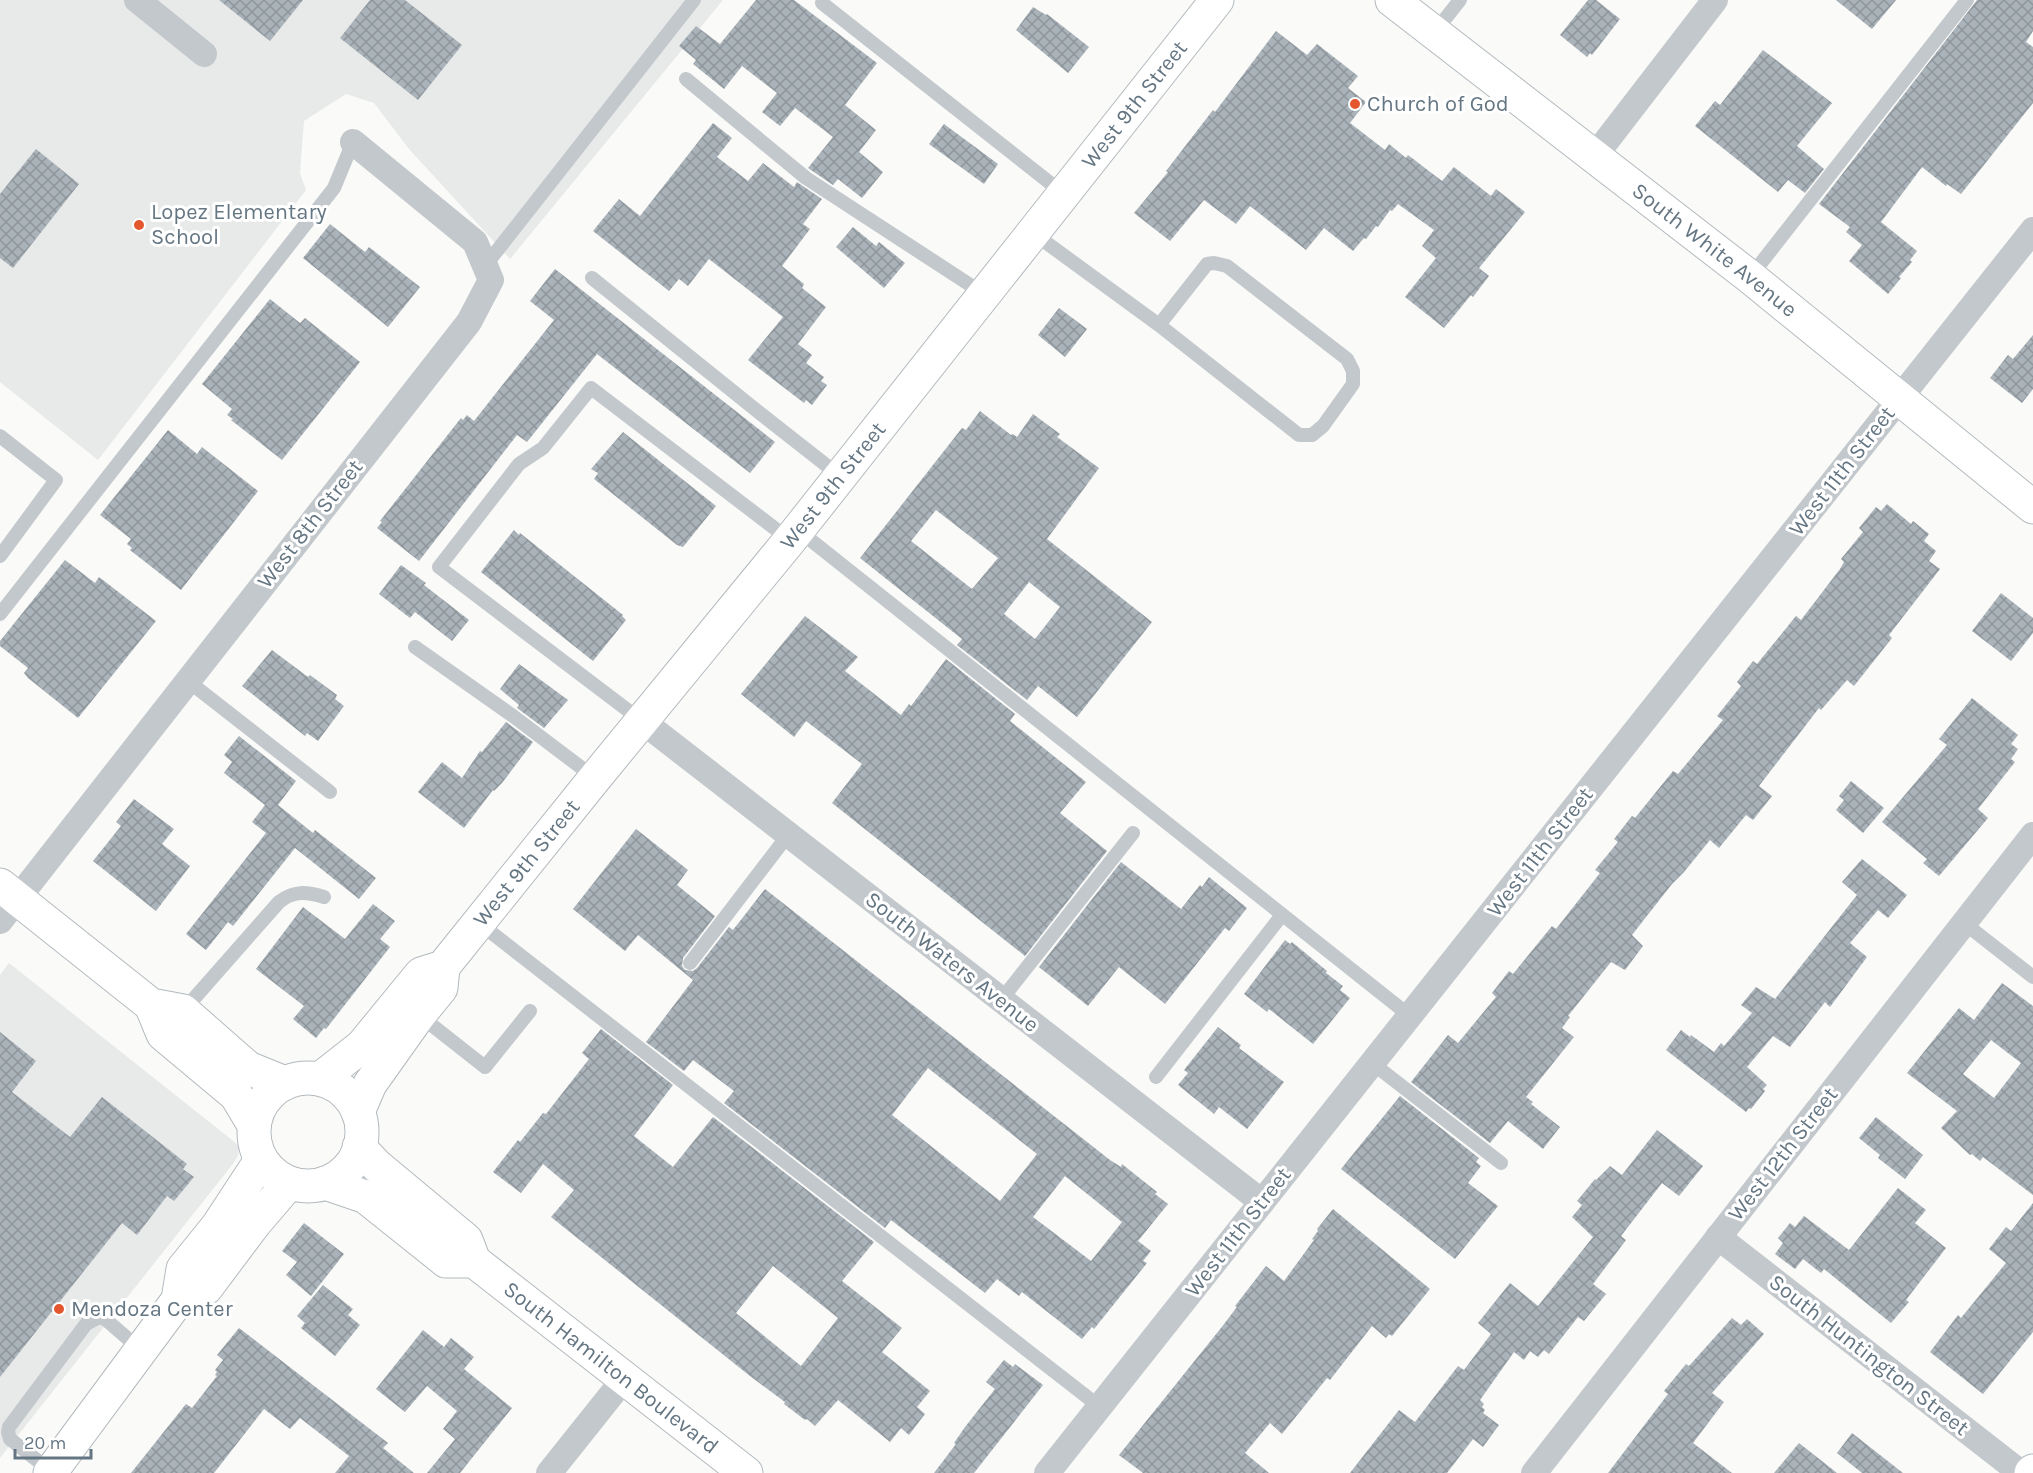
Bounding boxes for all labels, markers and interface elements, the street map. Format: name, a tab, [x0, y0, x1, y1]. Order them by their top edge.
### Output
street label: West 9th Street	[1076, 36, 1193, 174]
place label: Church of God	[1367, 91, 1509, 117]
marker: Church of God	[1348, 97, 1362, 111]
street label: South White Avenue	[1627, 178, 1802, 323]
place label: Lopez Elementary School	[151, 199, 327, 250]
marker: Lopez Elementary School	[132, 218, 146, 232]
street label: West 11th Street	[1783, 401, 1901, 541]
street label: West 9th Street	[775, 417, 891, 555]
street label: West 8th Street	[252, 455, 368, 593]
street label: West 11th Street	[1481, 782, 1599, 922]
street label: West 9th Street	[468, 794, 585, 932]
street label: South Waters Avenue	[860, 886, 1044, 1038]
street label: West 12th Street	[1723, 1082, 1843, 1226]
street label: West 11th Street	[1179, 1162, 1297, 1302]
street label: South Huntington Street	[1764, 1269, 1974, 1441]
street label: South Hamilton Boulevard	[498, 1276, 724, 1459]
place label: Mendoza Center	[71, 1296, 233, 1322]
marker: Mendoza Center	[52, 1302, 66, 1316]
scale bar	[15, 1422, 92, 1460]
text: 20 m	[24, 1432, 66, 1454]

